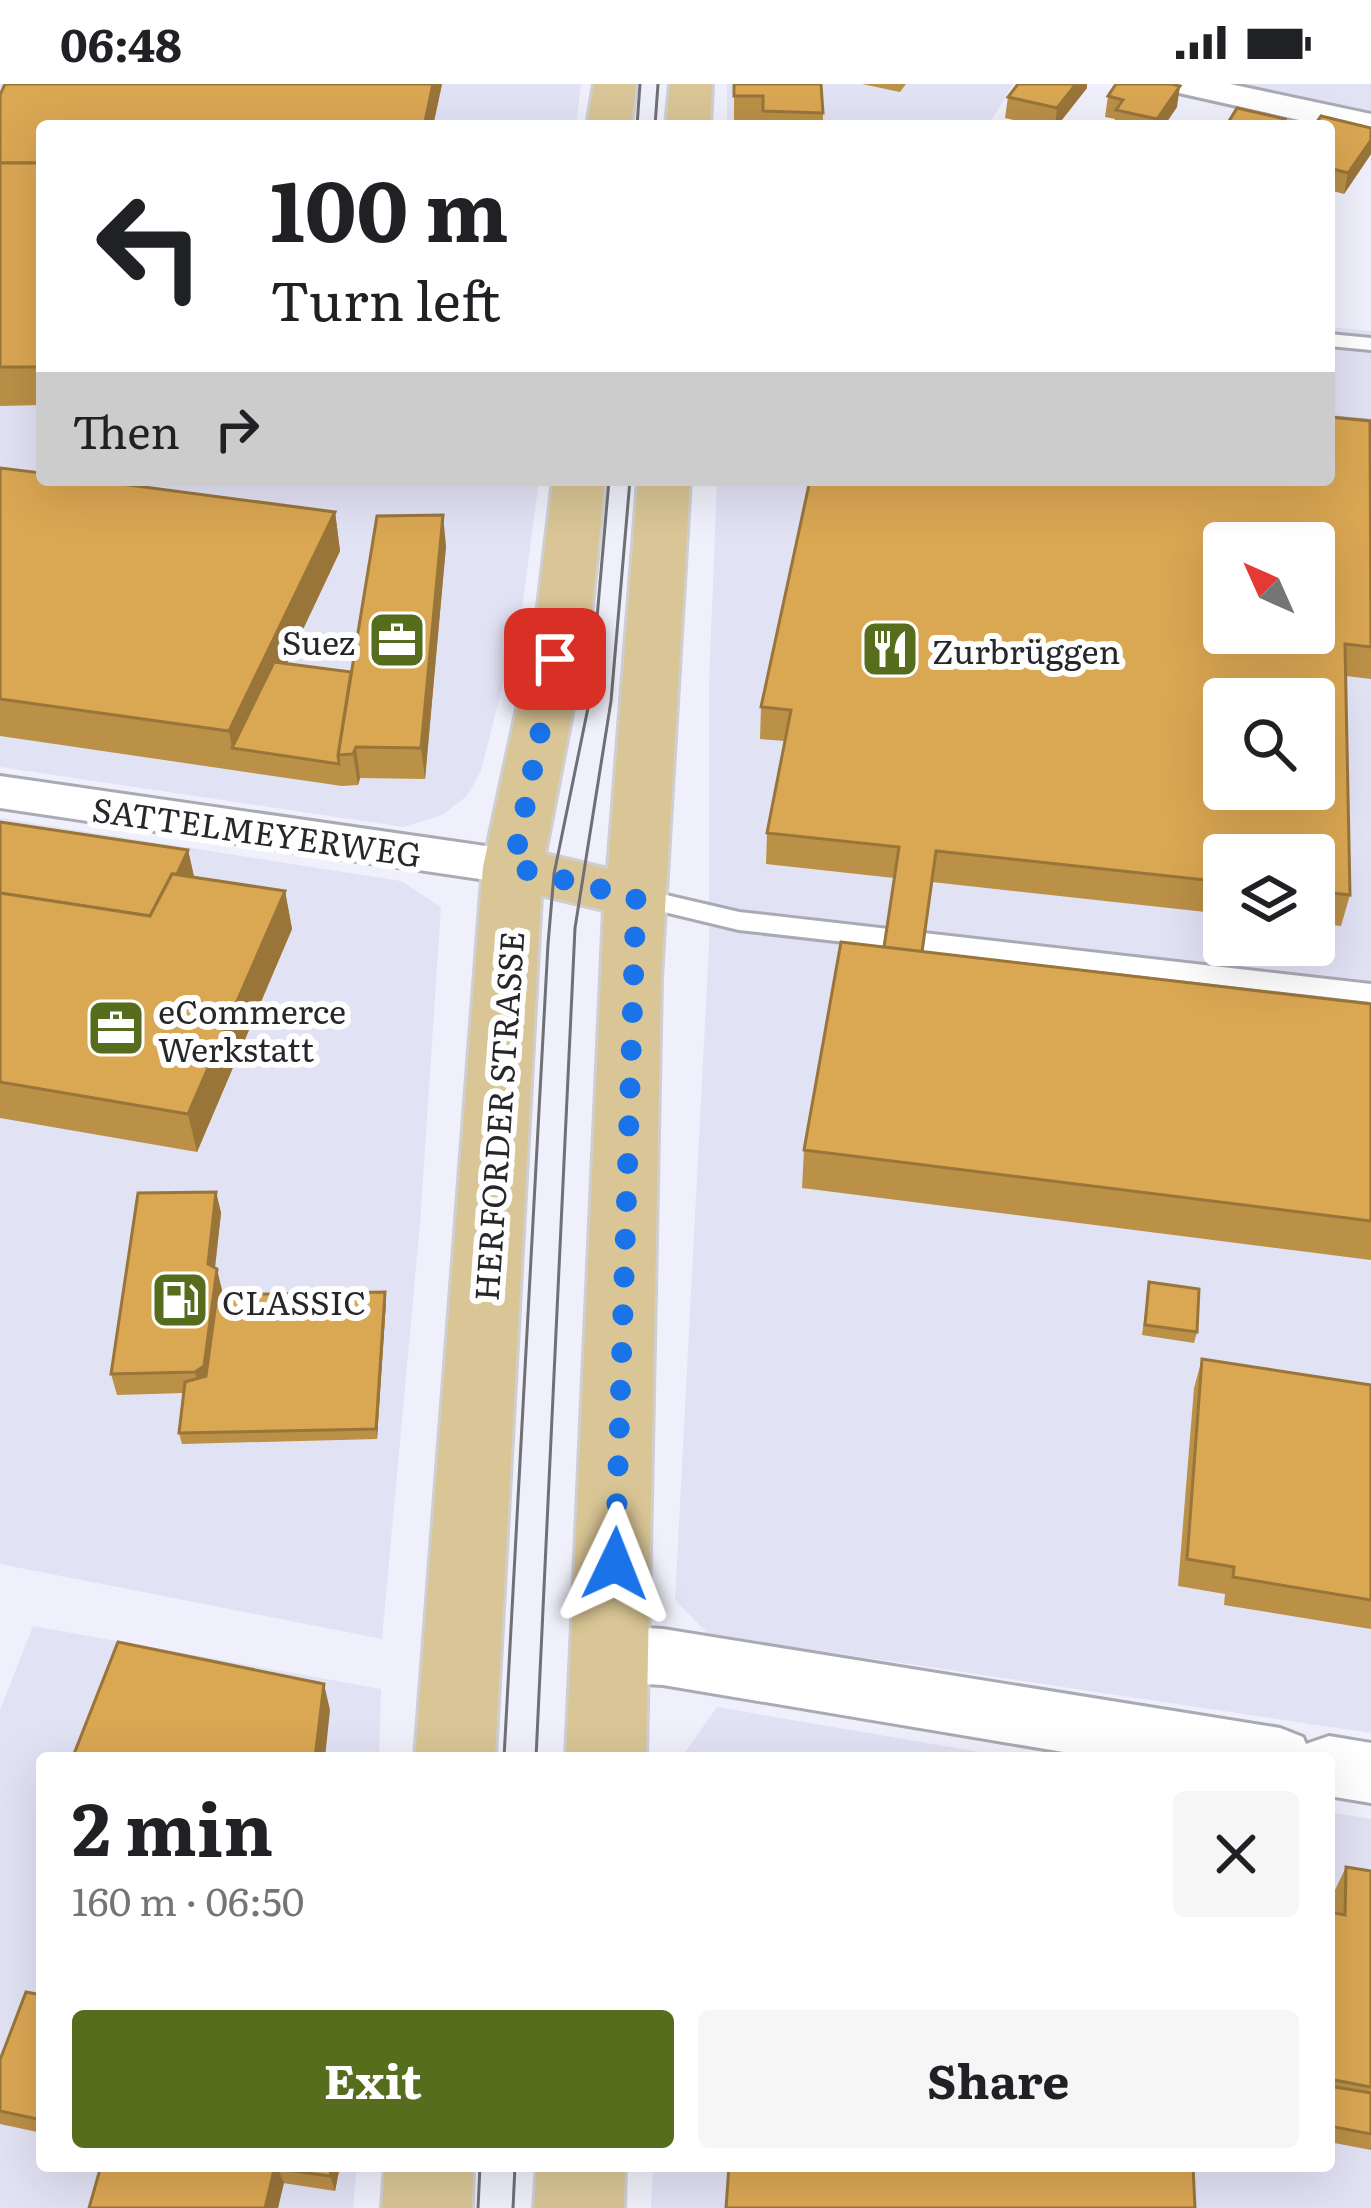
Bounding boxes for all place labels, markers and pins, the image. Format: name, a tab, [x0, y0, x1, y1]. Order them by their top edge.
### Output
pin	[504, 608, 606, 710]
office icon: Suez	[366, 609, 428, 671]
place label: Suez	[282, 616, 355, 665]
restaurant icon: Zurbrüggen	[859, 618, 921, 680]
place label: Zurbrüggen	[932, 625, 1120, 674]
place label: eCommerce Werkstatt	[158, 985, 346, 1072]
office icon: eCommerce Werkstatt	[85, 997, 147, 1059]
fuel station icon: CLASSIC	[149, 1269, 211, 1331]
place label: CLASSIC	[222, 1276, 366, 1325]

